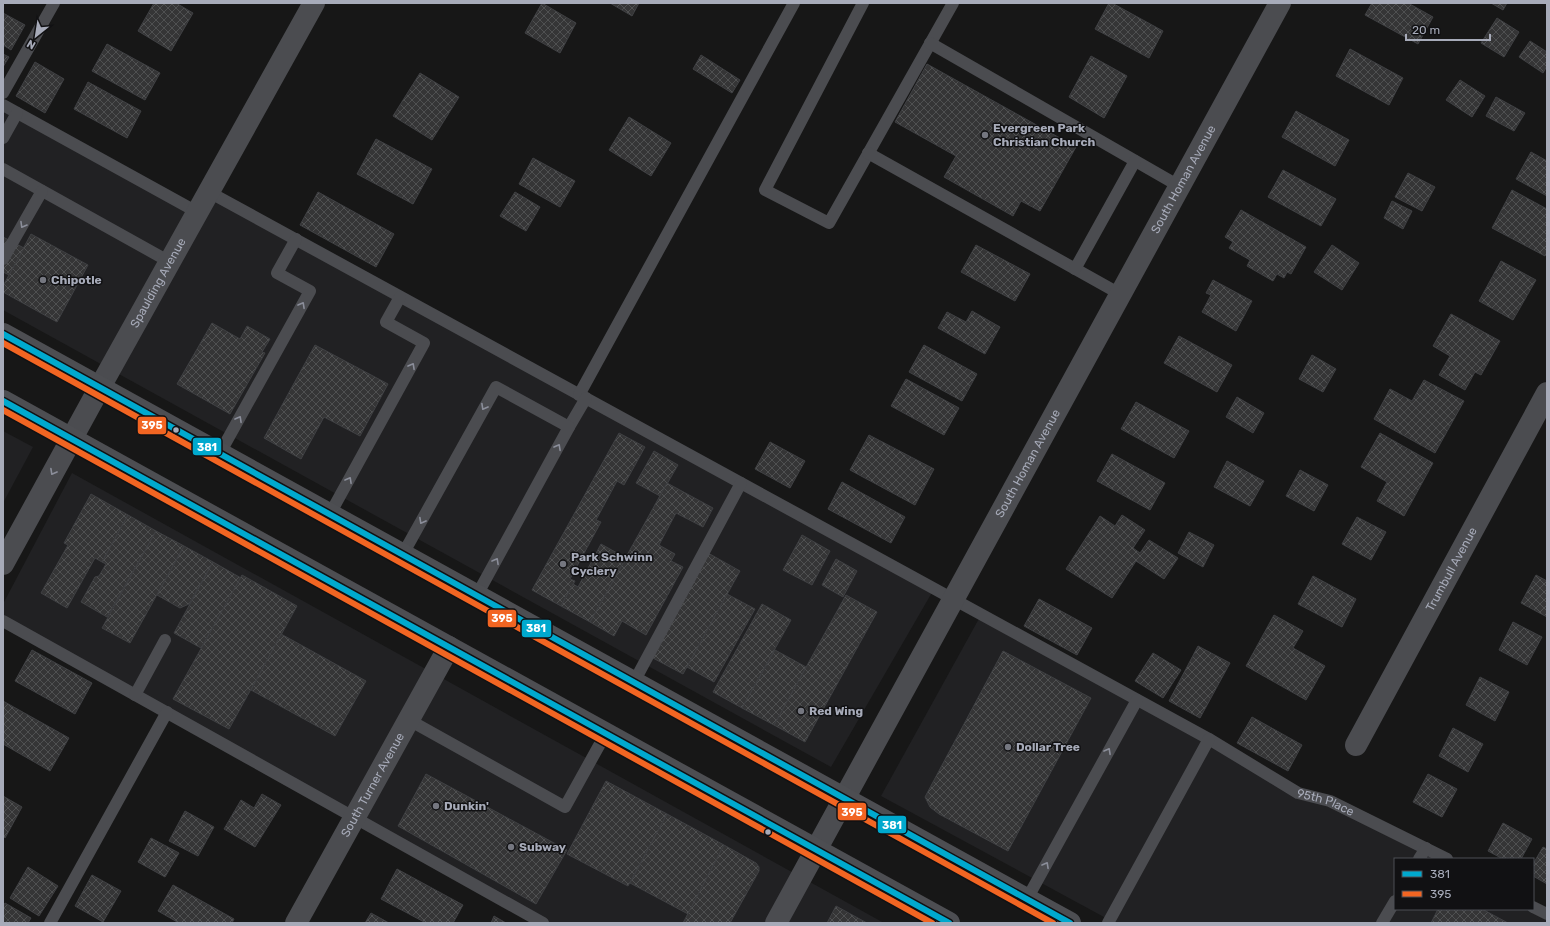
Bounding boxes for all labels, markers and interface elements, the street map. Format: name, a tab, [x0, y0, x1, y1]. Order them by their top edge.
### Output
north arrow	[16, 16, 56, 56]
scale bar	[1406, 16, 1490, 42]
text: 20 m	[1412, 23, 1440, 37]
text: N	[25, 37, 38, 52]
place label: Evergreen Park Christian Church	[993, 121, 1095, 149]
street label: South Homan Avenue	[1148, 122, 1219, 236]
marker: Evergreen Park Christian Church	[980, 130, 990, 140]
one-way arrow	[20, 221, 27, 228]
street label: Spaulding Avenue	[127, 235, 189, 330]
place label: Chipotle	[51, 273, 102, 287]
marker: Chipotle	[38, 275, 48, 285]
one-way arrow	[297, 302, 304, 309]
one-way arrow	[407, 363, 414, 370]
one-way arrow	[482, 403, 489, 410]
street label: South Homan Avenue	[992, 407, 1063, 520]
line badge: 395	[137, 416, 167, 435]
one-way arrow	[235, 416, 242, 423]
text: 395	[141, 419, 163, 432]
unlabelled marker	[171, 425, 181, 435]
line badge: 381	[192, 437, 222, 456]
text: 381	[197, 441, 217, 454]
one-way arrow	[554, 444, 561, 451]
one-way arrow	[50, 468, 57, 475]
one-way arrow	[345, 477, 352, 484]
one-way arrow	[419, 517, 426, 524]
street label: Trumbull Avenue	[1423, 525, 1480, 614]
place label: Park Schwinn Cyclery	[571, 550, 653, 578]
one-way arrow	[491, 558, 499, 565]
marker: Park Schwinn Cyclery	[558, 559, 568, 569]
line badge: 395	[487, 609, 517, 628]
text: 395	[491, 612, 513, 625]
line badge: 381	[521, 619, 552, 638]
text: 381	[526, 622, 546, 635]
place label: Red Wing	[809, 704, 863, 718]
marker: Red Wing	[796, 706, 806, 716]
street label: South Turner Avenue	[338, 730, 407, 839]
place label: Dollar Tree	[1016, 740, 1080, 754]
marker: Dollar Tree	[1003, 742, 1013, 752]
one-way arrow	[1104, 748, 1111, 755]
street label: 95th Place	[1295, 786, 1357, 819]
place label: Dunkin'	[444, 799, 489, 813]
marker: Dunkin'	[431, 801, 441, 811]
line badge: 395	[837, 802, 867, 821]
text: 395	[841, 806, 863, 819]
line badge: 381	[877, 815, 907, 834]
text: 381	[882, 819, 902, 832]
unlabelled marker	[763, 827, 773, 837]
place label: Subway	[519, 840, 566, 854]
marker: Subway	[506, 842, 516, 852]
legend	[1394, 858, 1534, 910]
one-way arrow	[1041, 862, 1048, 869]
text: 381	[1430, 867, 1450, 881]
text: 395	[1430, 887, 1451, 901]

